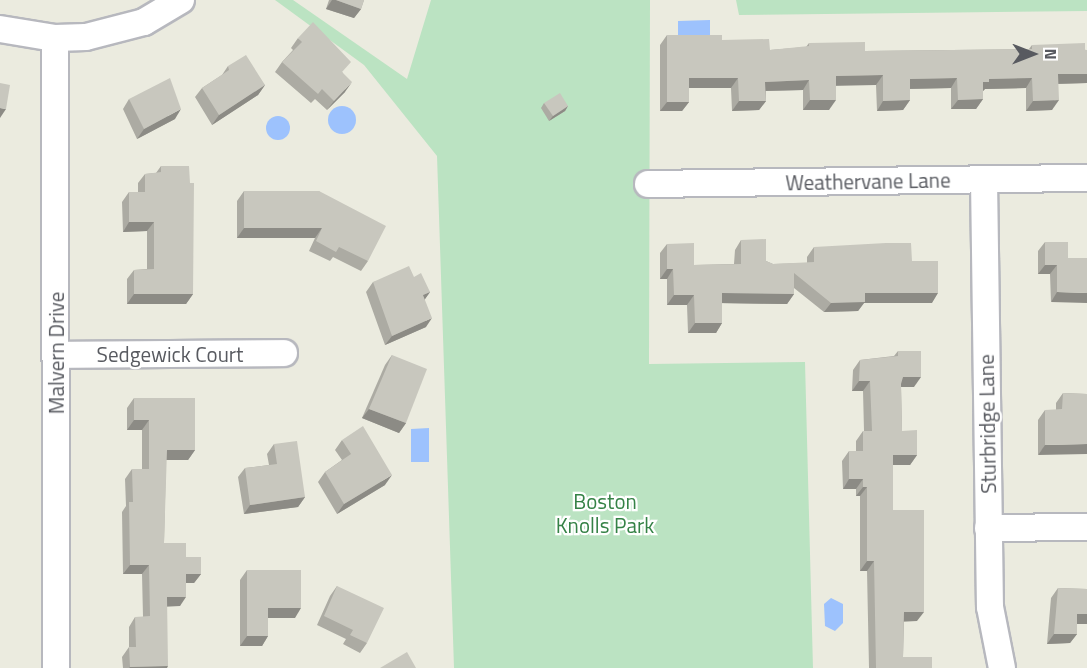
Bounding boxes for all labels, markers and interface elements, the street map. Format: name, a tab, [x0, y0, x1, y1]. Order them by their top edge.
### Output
north arrow	[1003, 24, 1063, 84]
text: N	[1039, 48, 1063, 60]
street label: Weathervane Lane	[785, 167, 951, 195]
street label: Malvern Drive	[43, 292, 69, 414]
street label: Sedgewick Court	[97, 341, 243, 367]
street label: Sturbridge Lane	[973, 354, 1001, 494]
park label: Boston Knolls Park	[556, 488, 654, 538]

